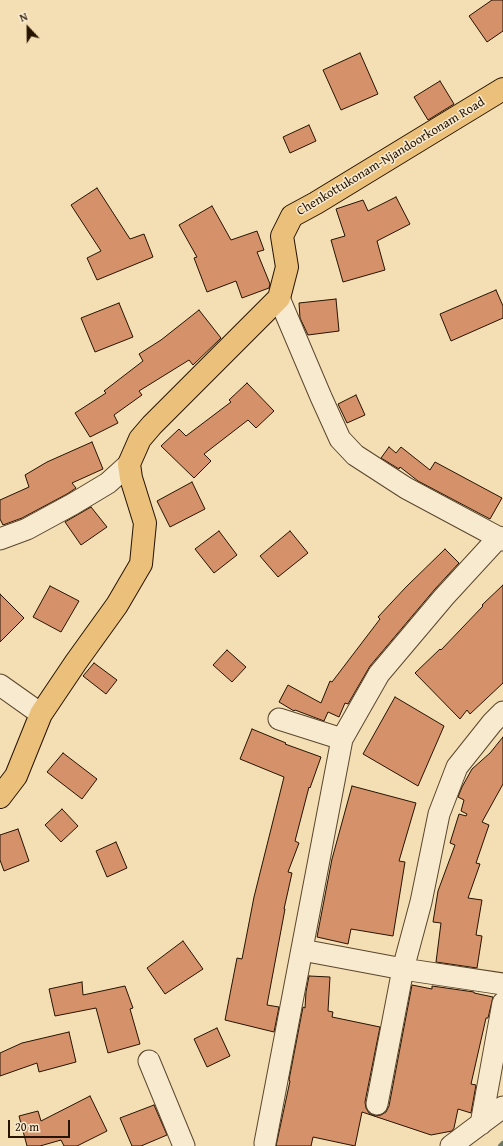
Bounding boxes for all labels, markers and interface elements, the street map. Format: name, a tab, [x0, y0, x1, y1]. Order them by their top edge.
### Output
north arrow	[8, 8, 48, 48]
text: N	[17, 8, 30, 26]
street label: Chenkottukonam-Njandoorkonam Road	[294, 95, 488, 219]
scale bar	[10, 1112, 72, 1138]
text: 20 m	[15, 1118, 39, 1135]

